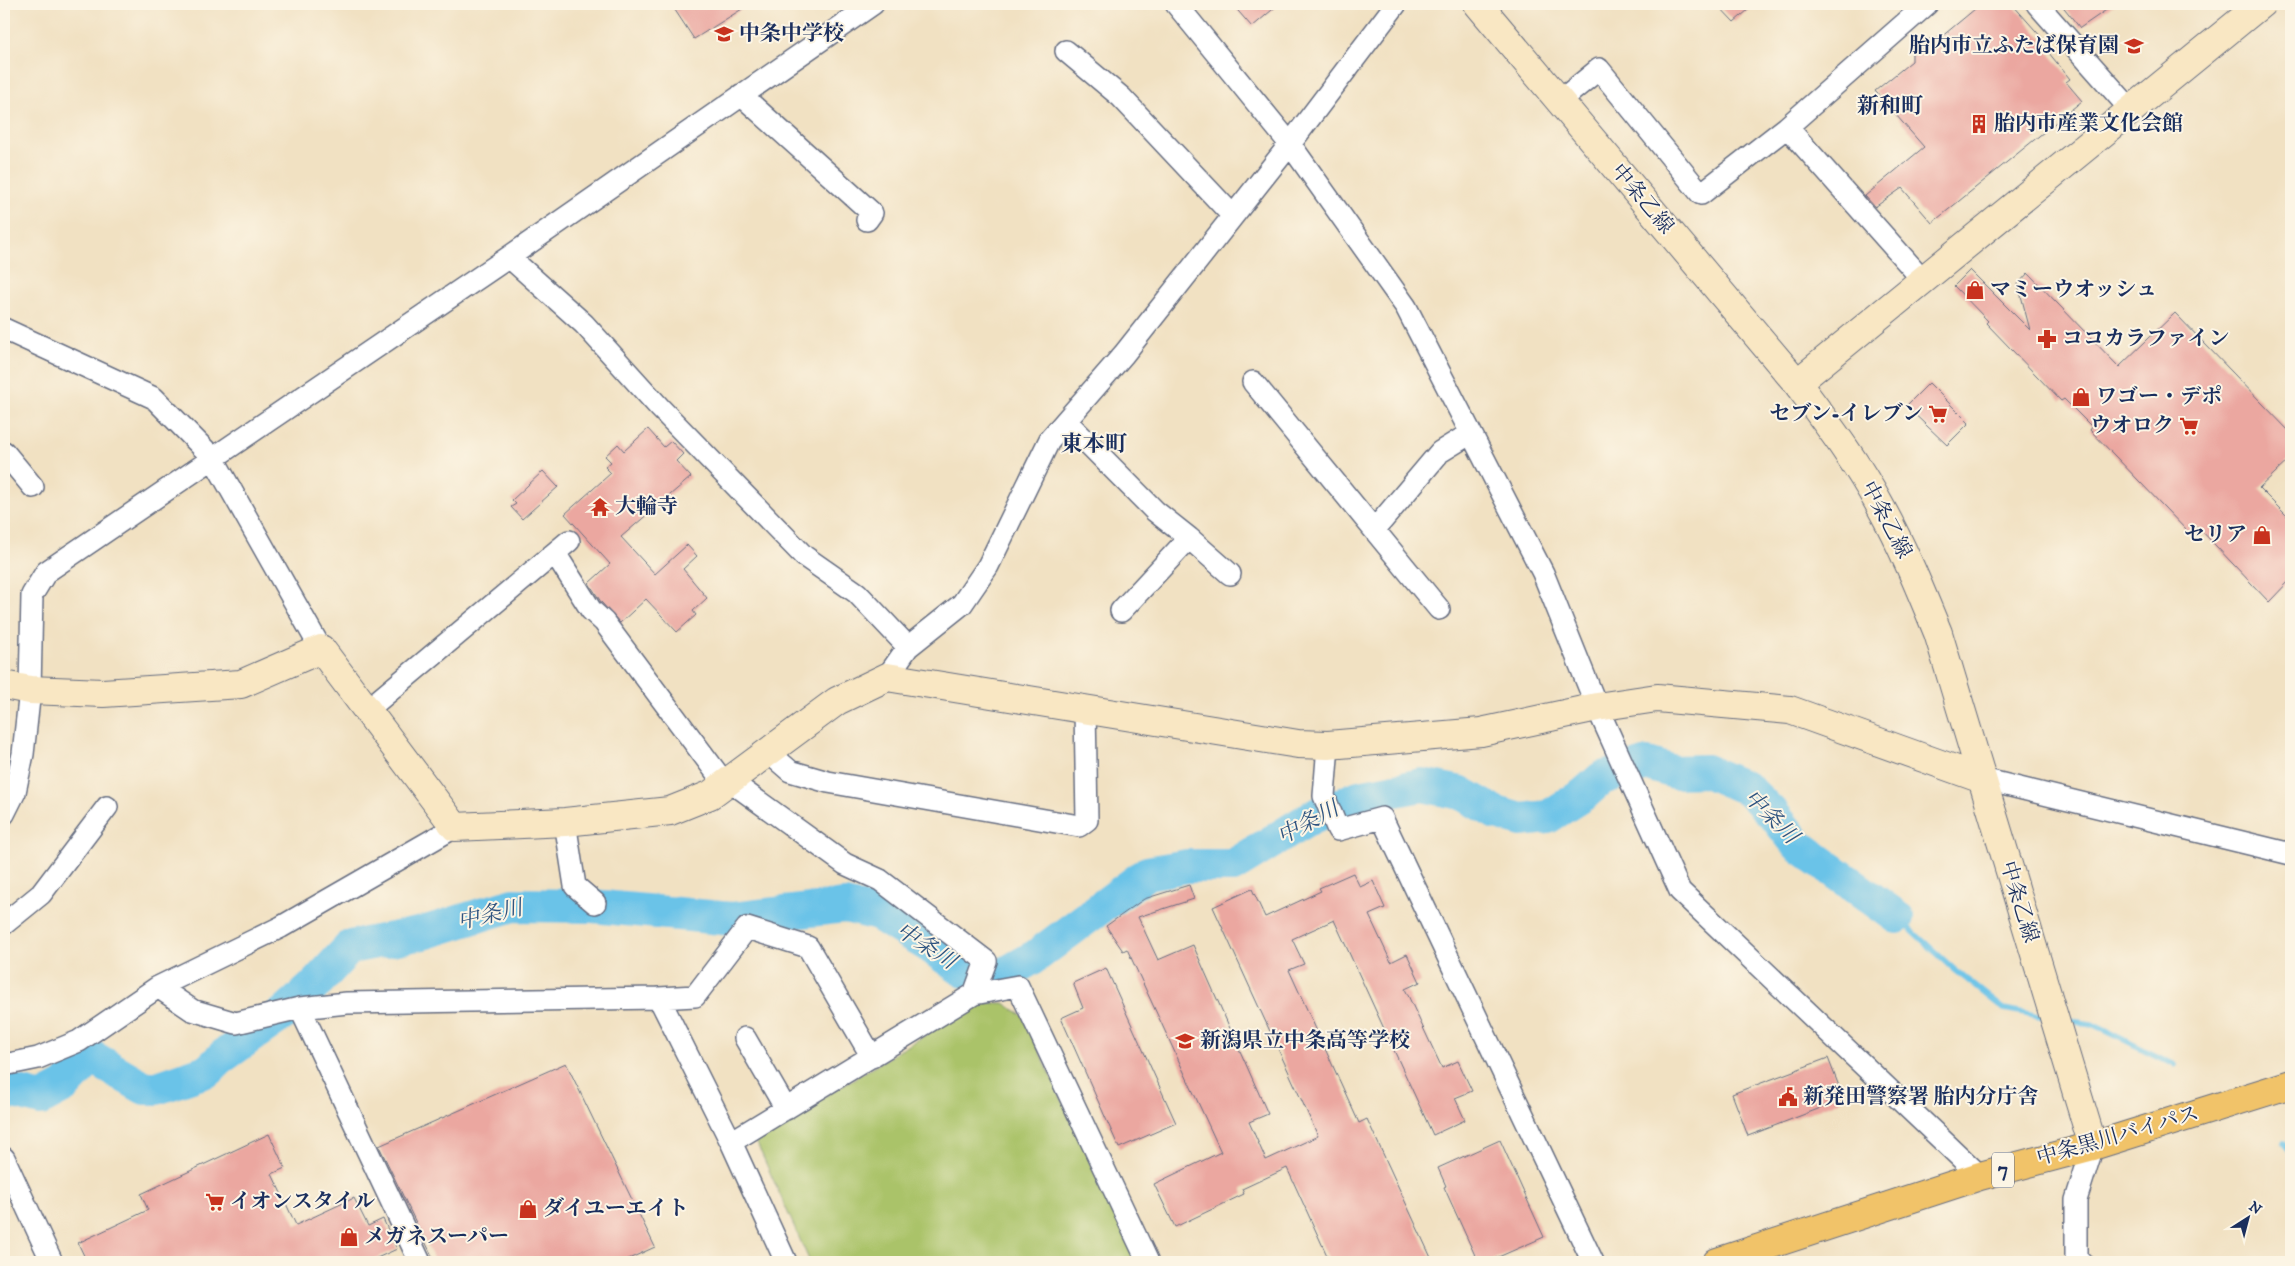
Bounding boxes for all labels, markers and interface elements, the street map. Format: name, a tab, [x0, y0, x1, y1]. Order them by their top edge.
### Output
place label: 中条中学校	[739, 21, 844, 47]
school or university icon: 中条中学校	[713, 23, 735, 45]
place label: 胎内市立ふたば保育園	[1909, 33, 2119, 59]
school or university icon: 胎内市立ふたば保育園	[2123, 35, 2145, 57]
district label: 新和町	[1857, 93, 1923, 120]
place label: 胎内市産業文化会館	[1994, 111, 2183, 137]
building icon: 胎内市産業文化会館	[1968, 113, 1990, 135]
street label: 中条乙線	[1605, 158, 1679, 240]
place label: マミーウオッシュ	[1990, 277, 2157, 303]
shop icon: マミーウオッシュ	[1964, 279, 1986, 301]
place label: ココカラファイン	[2062, 326, 2230, 352]
pharmacy icon: ココカラファイン	[2036, 328, 2058, 350]
place label: ワゴー・デポ	[2096, 384, 2222, 410]
shop icon: ワゴー・デポ	[2070, 386, 2092, 408]
place label: セブン-イレブン	[1769, 401, 1923, 427]
supermarket icon: セブン-イレブン	[1927, 403, 1949, 425]
place label: ウオロク	[2090, 413, 2174, 439]
supermarket icon: ウオロク	[2178, 415, 2200, 437]
district label: 東本町	[1061, 431, 1127, 458]
street label: 中条乙線	[1855, 477, 1917, 563]
place label: 大輪寺	[615, 494, 678, 520]
temple icon: 大輪寺	[589, 496, 611, 518]
place label: セリア	[2184, 522, 2247, 548]
shop icon: セリア	[2251, 524, 2273, 546]
water label: 中条川	[1738, 784, 1805, 851]
water label: 中条川	[1273, 795, 1345, 850]
street label: 中条乙線	[1994, 858, 2044, 946]
water label: 中条川	[455, 894, 527, 936]
water label: 中条川	[891, 917, 963, 976]
place label: 新潟県立中条高等学校	[1200, 1028, 1410, 1054]
school or university icon: 新潟県立中条高等学校	[1174, 1030, 1196, 1052]
place label: 新発田警察署 胎内分庁舎	[1803, 1084, 2039, 1110]
public building icon: 新発田警察署 胎内分庁舎	[1777, 1086, 1799, 1108]
street label: 中条黒川バイパス	[2034, 1100, 2202, 1172]
road number: 7	[1992, 1152, 2014, 1188]
place label: イオンスタイル	[230, 1189, 375, 1215]
supermarket icon: イオンスタイル	[204, 1191, 226, 1213]
north arrow	[2222, 1194, 2272, 1244]
place label: ダイユーエイト	[543, 1196, 689, 1222]
shop icon: ダイユーエイト	[517, 1198, 539, 1220]
text: N	[2245, 1198, 2265, 1219]
place label: メガネスーパー	[364, 1224, 509, 1250]
shop icon: メガネスーパー	[338, 1226, 360, 1248]

